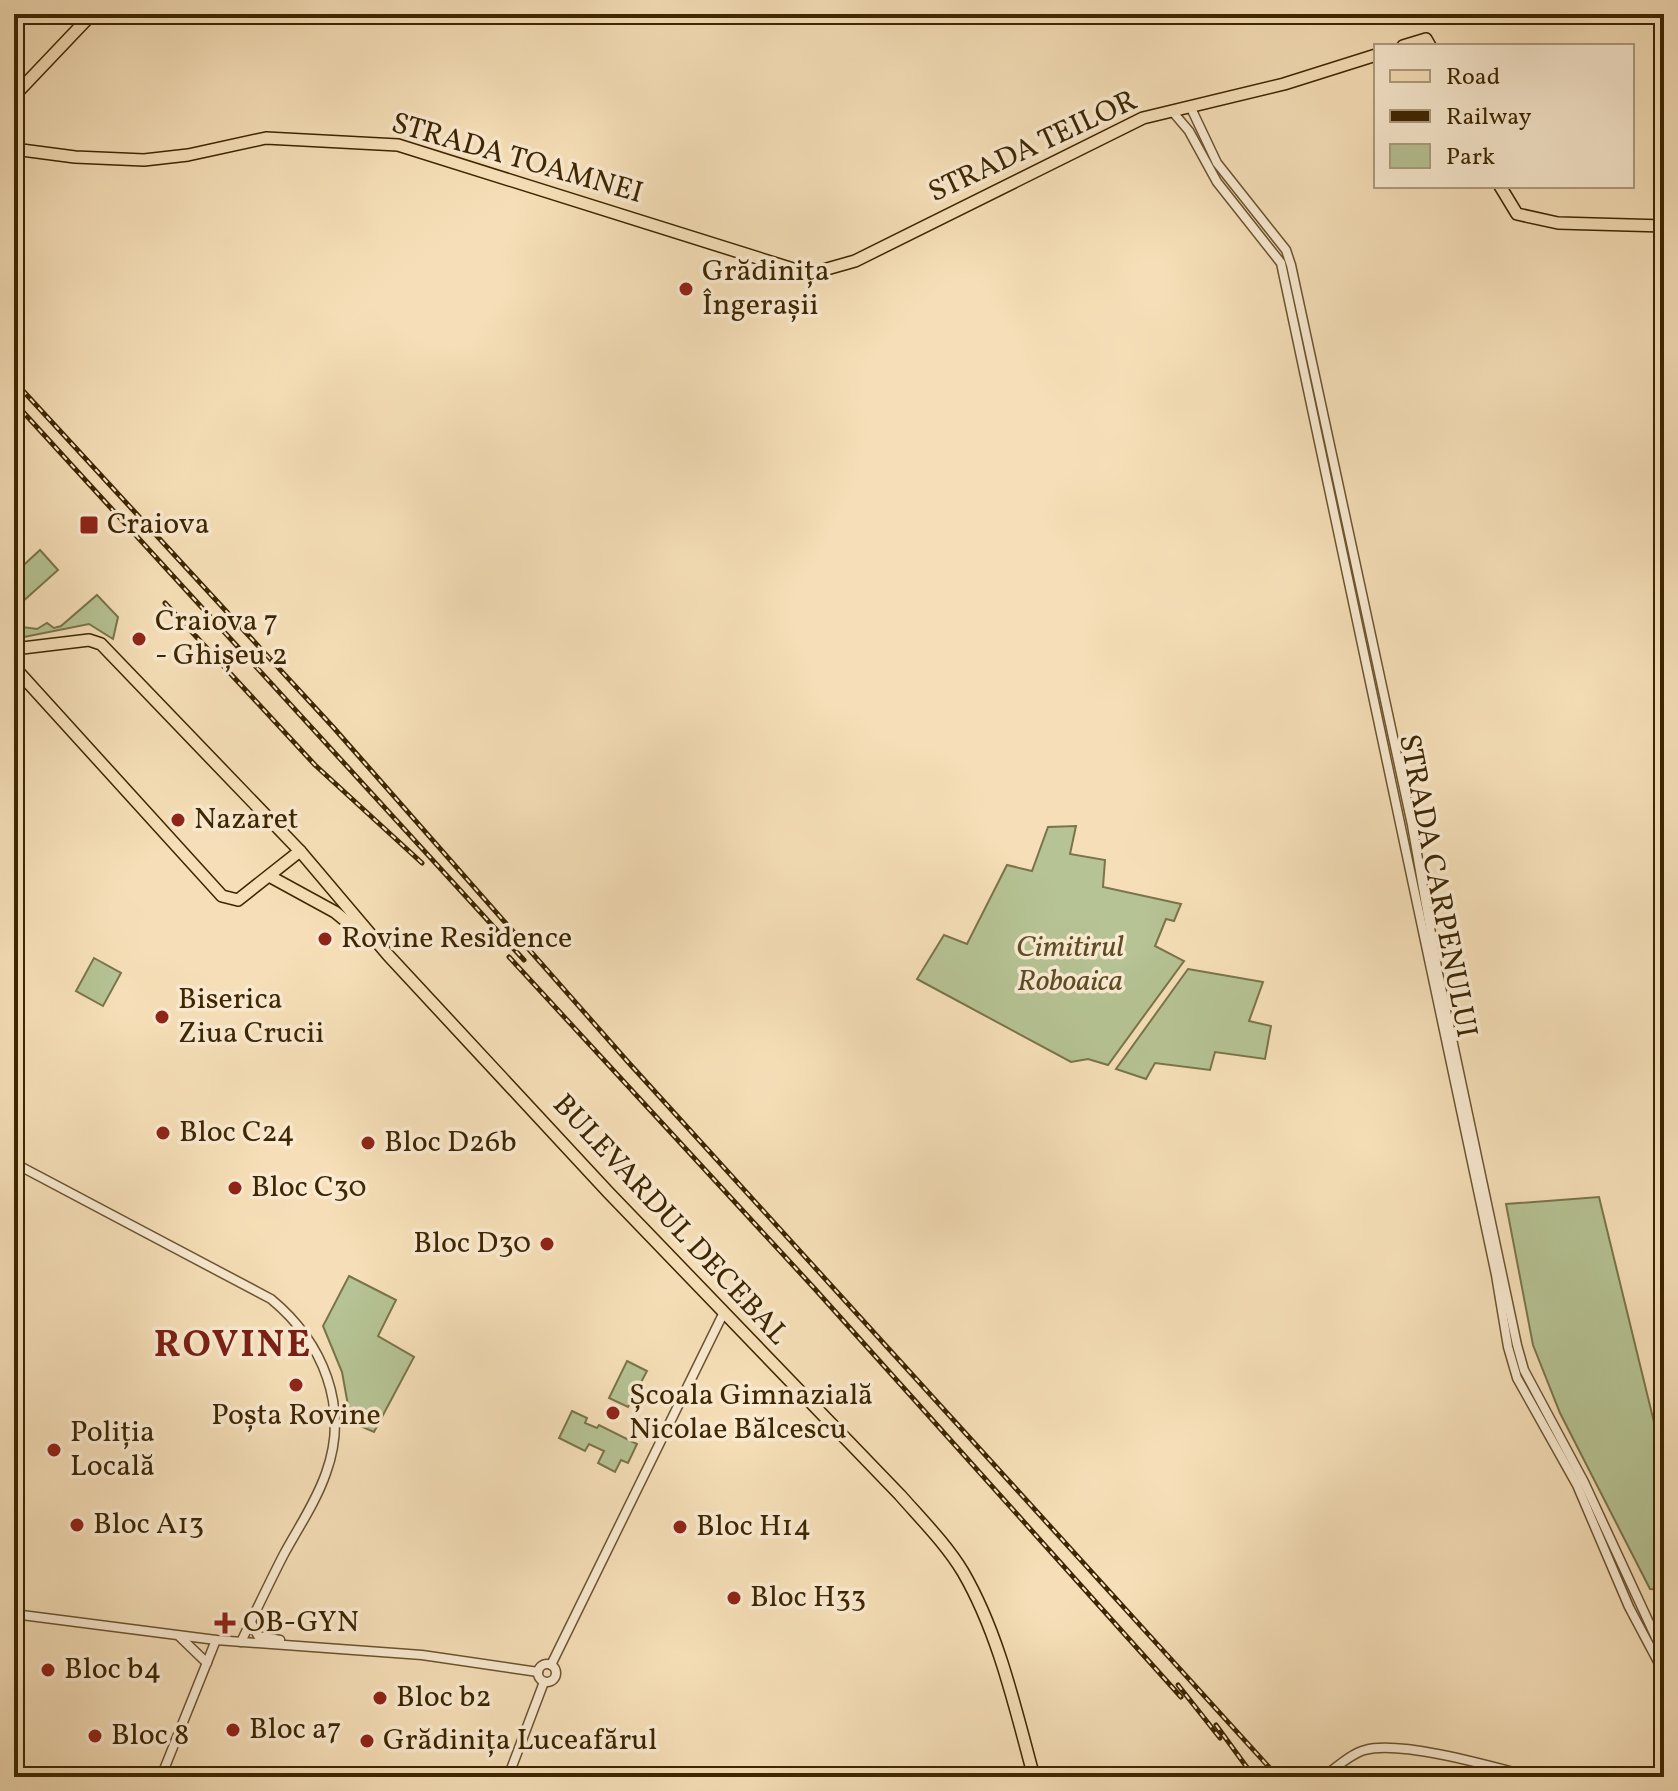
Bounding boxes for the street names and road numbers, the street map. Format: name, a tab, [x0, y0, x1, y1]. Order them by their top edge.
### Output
street label: STRADA TEILOR	[922, 80, 1144, 214]
street label: STRADA TOAMNEI	[386, 103, 648, 215]
street label: STRADA CARPENULUI	[1387, 731, 1487, 1041]
street label: BULEVARDUL DECEBAL	[542, 1085, 798, 1355]

